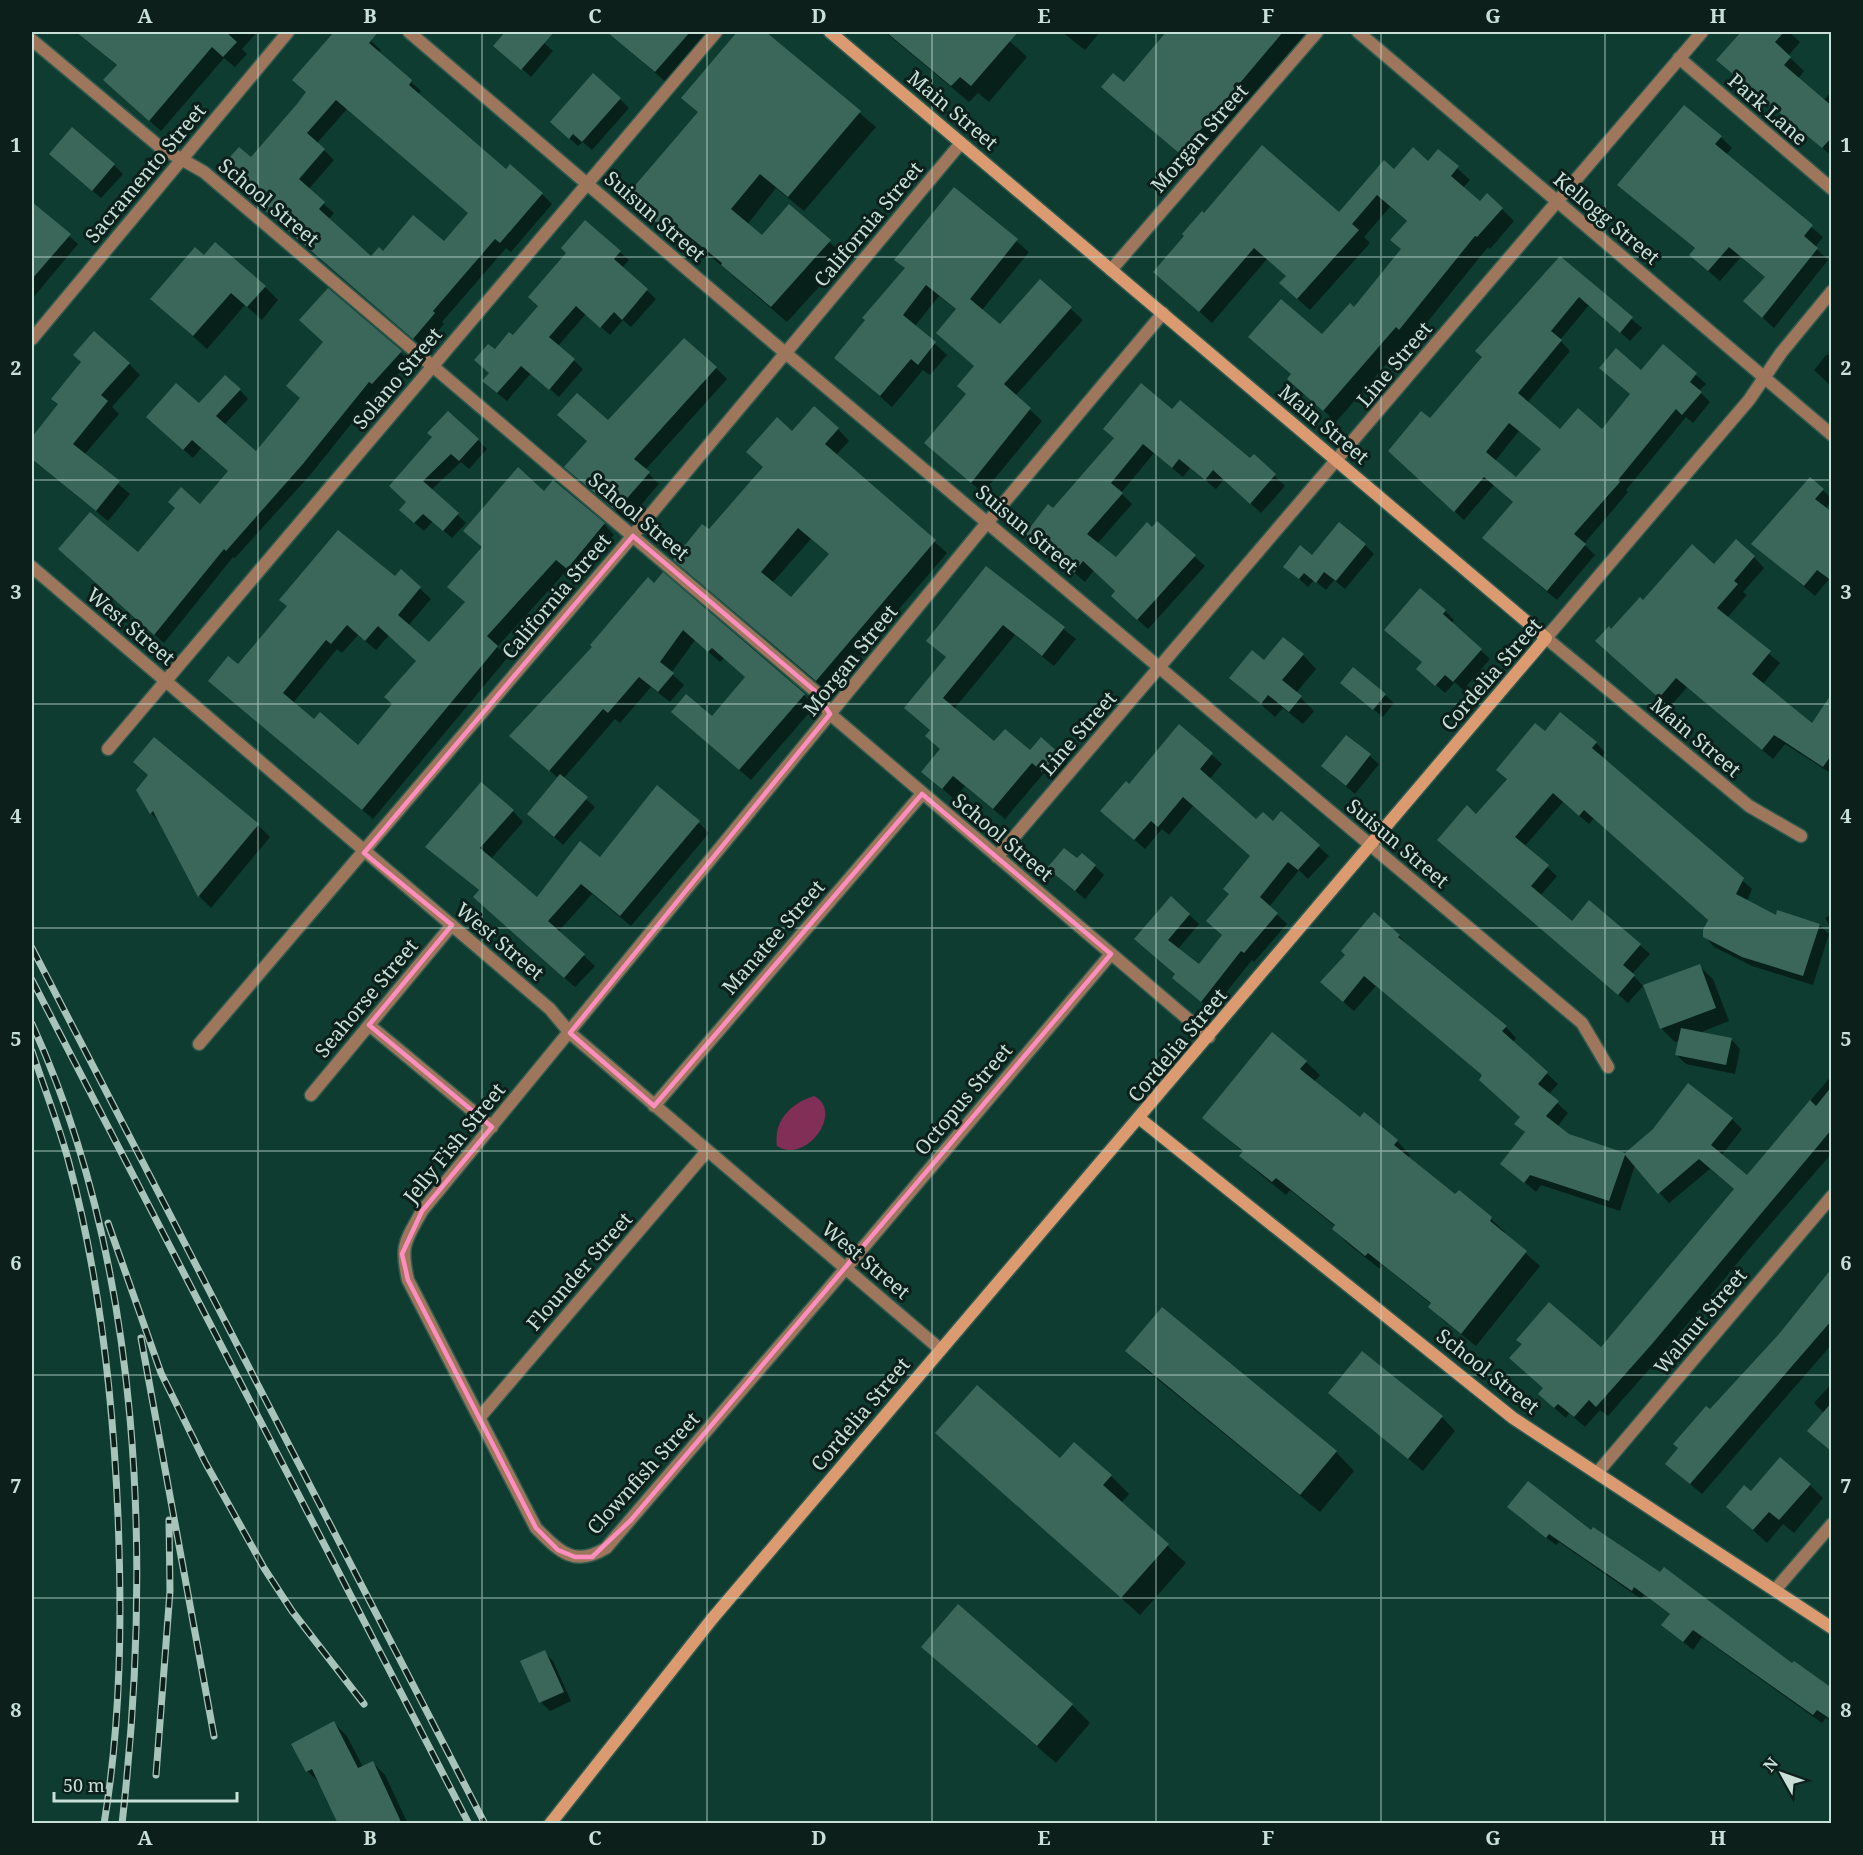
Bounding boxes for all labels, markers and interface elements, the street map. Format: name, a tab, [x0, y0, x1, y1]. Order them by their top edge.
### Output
text: A	[137, 2, 153, 29]
text: B	[363, 2, 377, 29]
text: C	[588, 2, 602, 29]
text: D	[811, 2, 827, 29]
text: E	[1037, 2, 1051, 29]
text: F	[1262, 2, 1274, 29]
text: G	[1485, 2, 1501, 29]
text: H	[1710, 2, 1726, 29]
street label: Main Street	[902, 64, 1004, 156]
street label: Park Lane	[1723, 67, 1813, 151]
street label: Morgan Street	[1144, 78, 1254, 198]
street label: Sacramento Street	[79, 98, 211, 248]
text: 1	[10, 131, 22, 158]
text: 1	[1840, 131, 1852, 158]
street label: School Street	[213, 152, 325, 252]
street label: California Street	[808, 156, 928, 292]
street label: Suisun Street	[599, 165, 711, 267]
street label: Kellogg Street	[1548, 166, 1666, 270]
street label: Line Street	[1350, 316, 1438, 412]
street label: Solano Street	[346, 321, 448, 435]
text: 2	[10, 354, 22, 381]
text: 2	[1840, 354, 1852, 381]
street label: Main Street	[1273, 378, 1375, 470]
street label: School Street	[583, 466, 695, 566]
street label: Suisun Street	[970, 478, 1084, 580]
street label: California Street	[496, 528, 616, 664]
text: 3	[10, 578, 22, 605]
text: 3	[1840, 578, 1852, 605]
street label: West Street	[81, 581, 181, 671]
street label: Morgan Street	[797, 599, 903, 721]
street label: Cordelia Street	[1435, 612, 1547, 736]
street label: Line Street	[1034, 685, 1122, 781]
street label: Main Street	[1645, 691, 1747, 783]
street label: School Street	[947, 787, 1059, 887]
street label: Suisun Street	[1341, 792, 1455, 894]
text: 4	[10, 802, 22, 829]
text: 4	[1840, 802, 1852, 829]
street label: Manatee Street	[716, 874, 830, 1000]
street label: West Street	[450, 896, 550, 986]
street label: Seahorse Street	[308, 933, 424, 1063]
street label: Cordelia Street	[1121, 982, 1233, 1108]
text: 5	[10, 1025, 22, 1052]
text: 5	[1840, 1025, 1852, 1052]
street label: Octopus Street	[908, 1037, 1018, 1161]
street label: Jelly Fish Street	[396, 1077, 511, 1210]
street label: Flounder Street	[520, 1206, 638, 1336]
street label: West Street	[816, 1215, 916, 1305]
text: 6	[10, 1249, 22, 1276]
text: 6	[1840, 1249, 1852, 1276]
street label: Walnut Street	[1648, 1262, 1752, 1380]
street label: School Street	[1431, 1322, 1545, 1420]
street label: Cordelia Street	[804, 1351, 916, 1477]
street label: Clownfish Street	[581, 1406, 705, 1540]
text: 7	[10, 1472, 22, 1499]
text: 7	[1840, 1472, 1852, 1499]
text: 8	[10, 1696, 22, 1723]
text: 8	[1840, 1696, 1852, 1723]
north arrow	[1752, 1744, 1812, 1804]
text: N	[1758, 1752, 1783, 1776]
scale bar	[54, 1765, 237, 1803]
text: 50 m	[63, 1773, 105, 1797]
text: A	[137, 1824, 153, 1851]
text: B	[363, 1824, 377, 1851]
text: C	[588, 1824, 602, 1851]
text: D	[811, 1824, 827, 1851]
text: E	[1037, 1824, 1051, 1851]
text: F	[1262, 1824, 1274, 1851]
text: G	[1485, 1824, 1501, 1851]
text: H	[1710, 1824, 1726, 1851]

